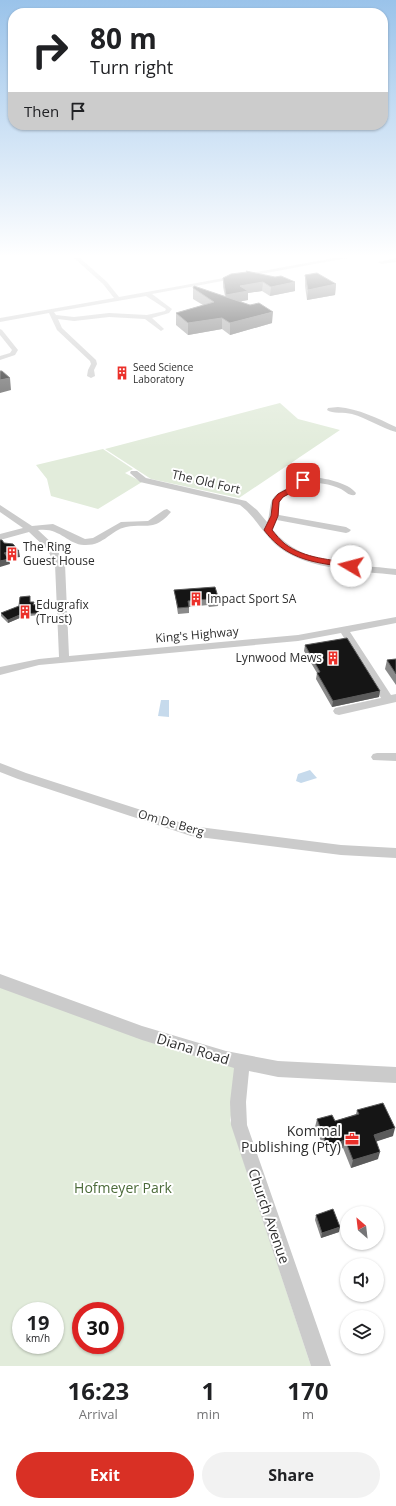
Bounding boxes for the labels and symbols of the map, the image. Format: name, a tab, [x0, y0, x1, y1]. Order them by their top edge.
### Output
place label: Seed Science Laboratory	[133, 360, 194, 386]
building icon: Seed Science Laboratory	[114, 365, 130, 381]
pin	[286, 463, 320, 497]
street label: The Old Fort	[170, 465, 242, 498]
place label: The Ring Guest House	[23, 538, 95, 569]
position arrow	[330, 545, 372, 587]
building icon: The Ring Guest House	[4, 546, 20, 562]
place label: Impact Sport SA	[207, 590, 297, 607]
building icon: Impact Sport SA	[188, 591, 204, 607]
place label: Edugrafix (Trust)	[36, 596, 90, 627]
building icon: Edugrafix (Trust)	[17, 604, 33, 620]
street label: King's Highway	[155, 622, 240, 647]
place label: Lynwood Mews	[236, 649, 322, 666]
building icon: Lynwood Mews	[325, 650, 341, 666]
street label: Om De Berg	[136, 805, 207, 840]
street label: Diana Road	[155, 1028, 232, 1069]
place label: Kommal Publishing (Pty)	[241, 1121, 341, 1156]
office icon: Kommal Publishing (Pty)	[344, 1131, 360, 1147]
street label: Church Avenue	[244, 1166, 295, 1266]
park label: Hofmeyer Park	[74, 1178, 173, 1197]
north arrow	[340, 1206, 384, 1250]
speed limit sign: 30	[72, 1302, 124, 1354]

